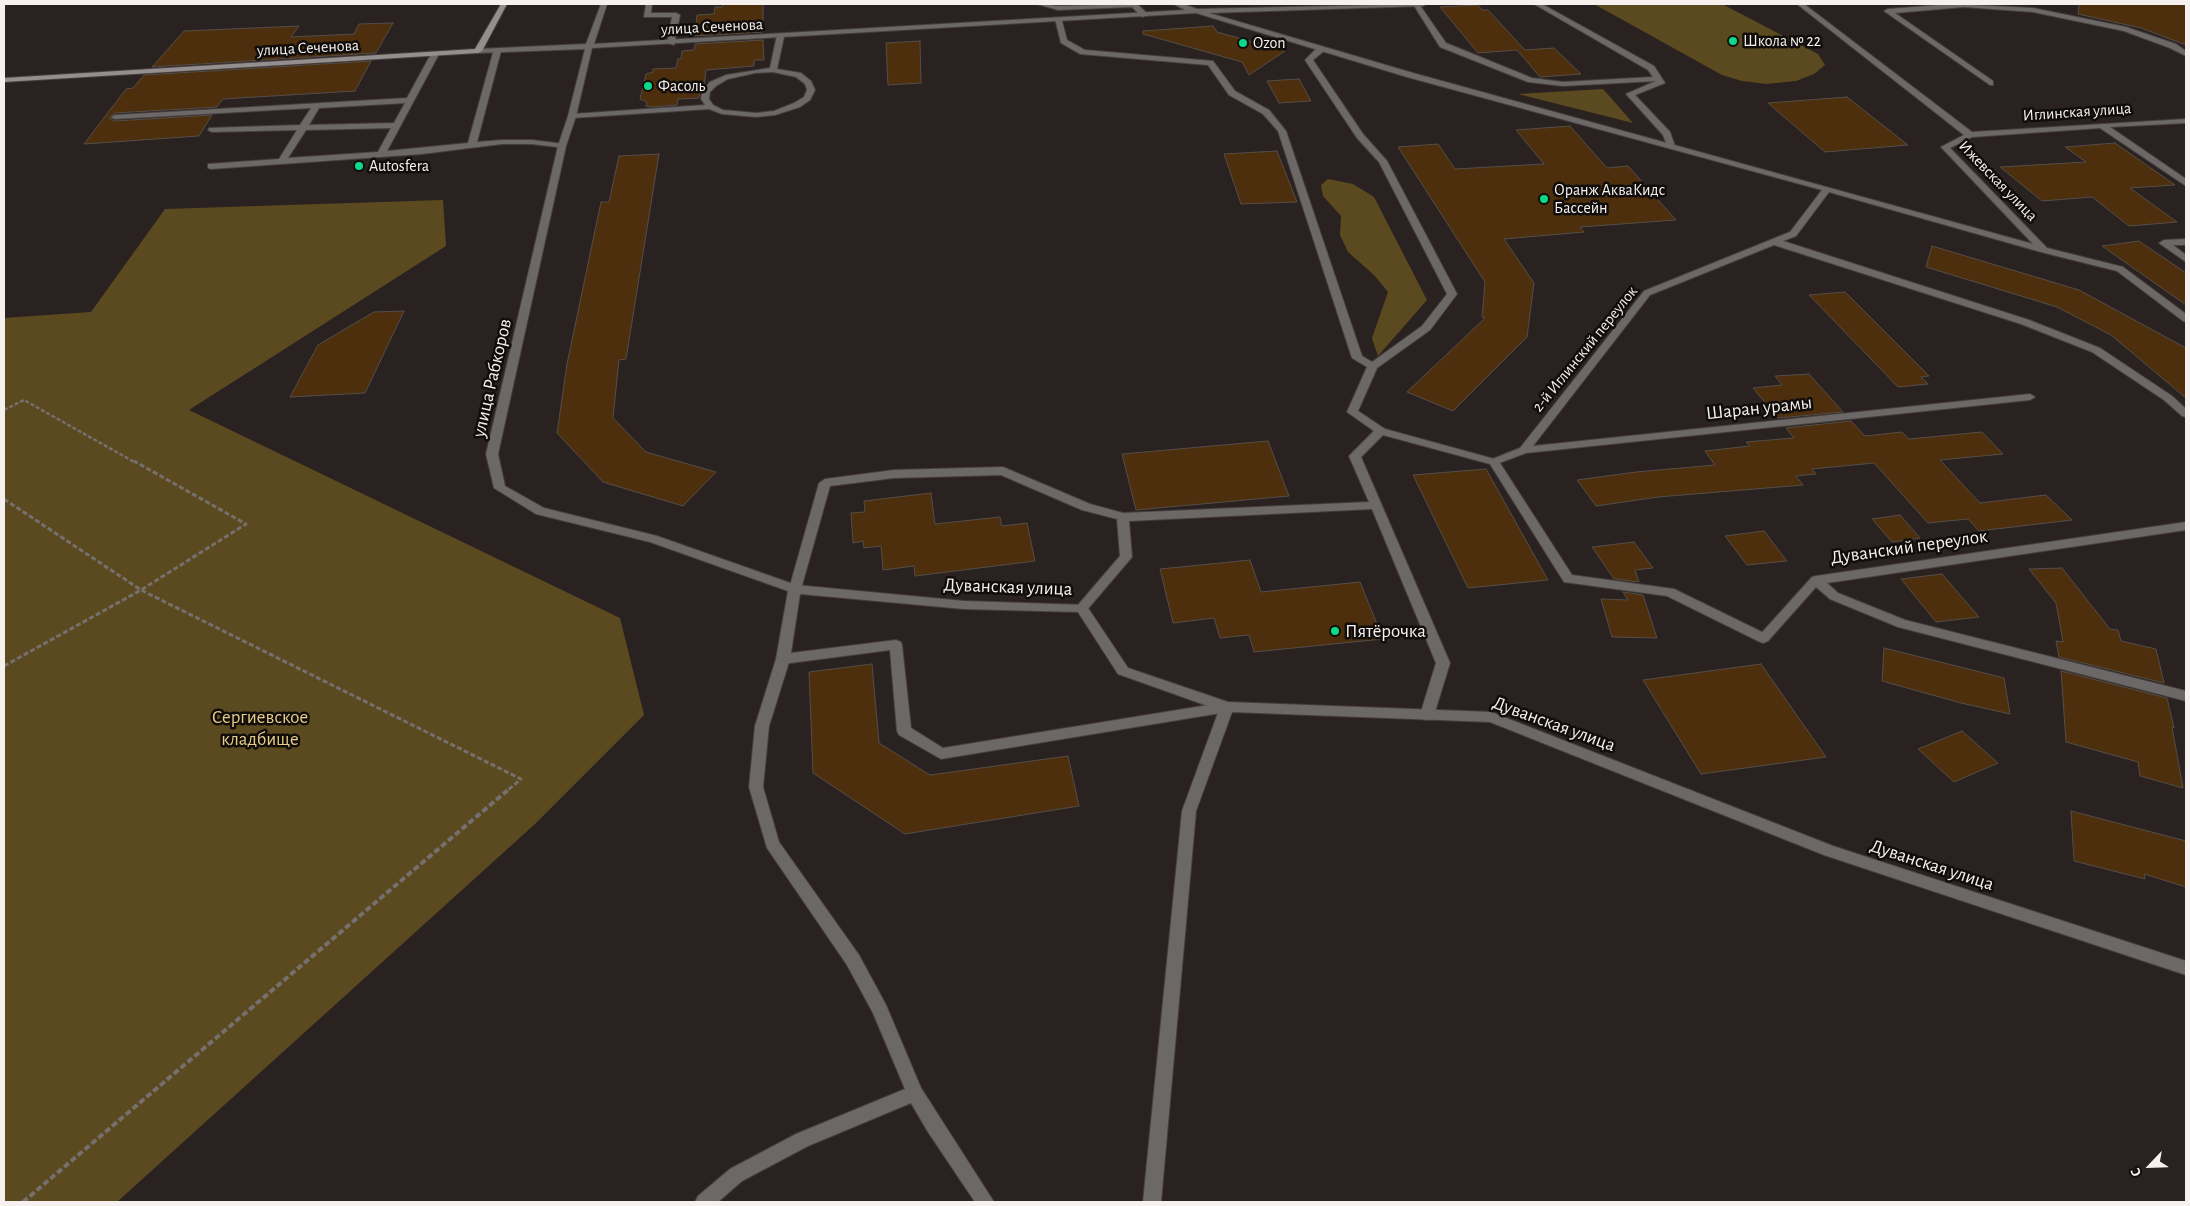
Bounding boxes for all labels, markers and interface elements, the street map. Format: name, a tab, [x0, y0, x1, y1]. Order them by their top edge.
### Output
street label: улица Сеченова	[660, 15, 764, 39]
place label: Школа № 22	[1743, 31, 1821, 51]
place label: Ozon	[1253, 33, 1285, 53]
marker: Школа № 22	[1727, 35, 1739, 47]
street label: улица Сеченова	[256, 36, 360, 60]
marker: Ozon	[1237, 37, 1249, 49]
place label: Фасоль	[658, 76, 705, 96]
marker: Фасоль	[642, 80, 654, 92]
street label: Иглинская улица	[2022, 99, 2132, 125]
street label: Ижевская улица	[1955, 137, 2041, 225]
place label: Autosfera	[369, 156, 429, 176]
marker: Autosfera	[353, 160, 365, 172]
place label: Оранж АкваКидс Бассейн	[1554, 180, 1665, 218]
marker: Оранж АкваКидс Бассейн	[1538, 193, 1550, 205]
street label: 2-й Иглинский переулок	[1528, 282, 1642, 416]
street label: улица Рабкоров	[467, 317, 517, 439]
street label: Шаран урамы	[1705, 391, 1813, 425]
street label: Дуванский переулок	[1829, 525, 1989, 569]
street label: Дуванская улица	[943, 573, 1073, 601]
place label: Пятёрочка	[1345, 620, 1426, 642]
marker: Пятёрочка	[1329, 625, 1341, 637]
street label: Дуванская улица	[1489, 691, 1619, 757]
park label: Сергиевское кладбище	[212, 706, 308, 750]
street label: Дуванская улица	[1867, 834, 1997, 896]
north arrow	[2125, 1141, 2175, 1191]
text: С	[2128, 1166, 2144, 1178]

